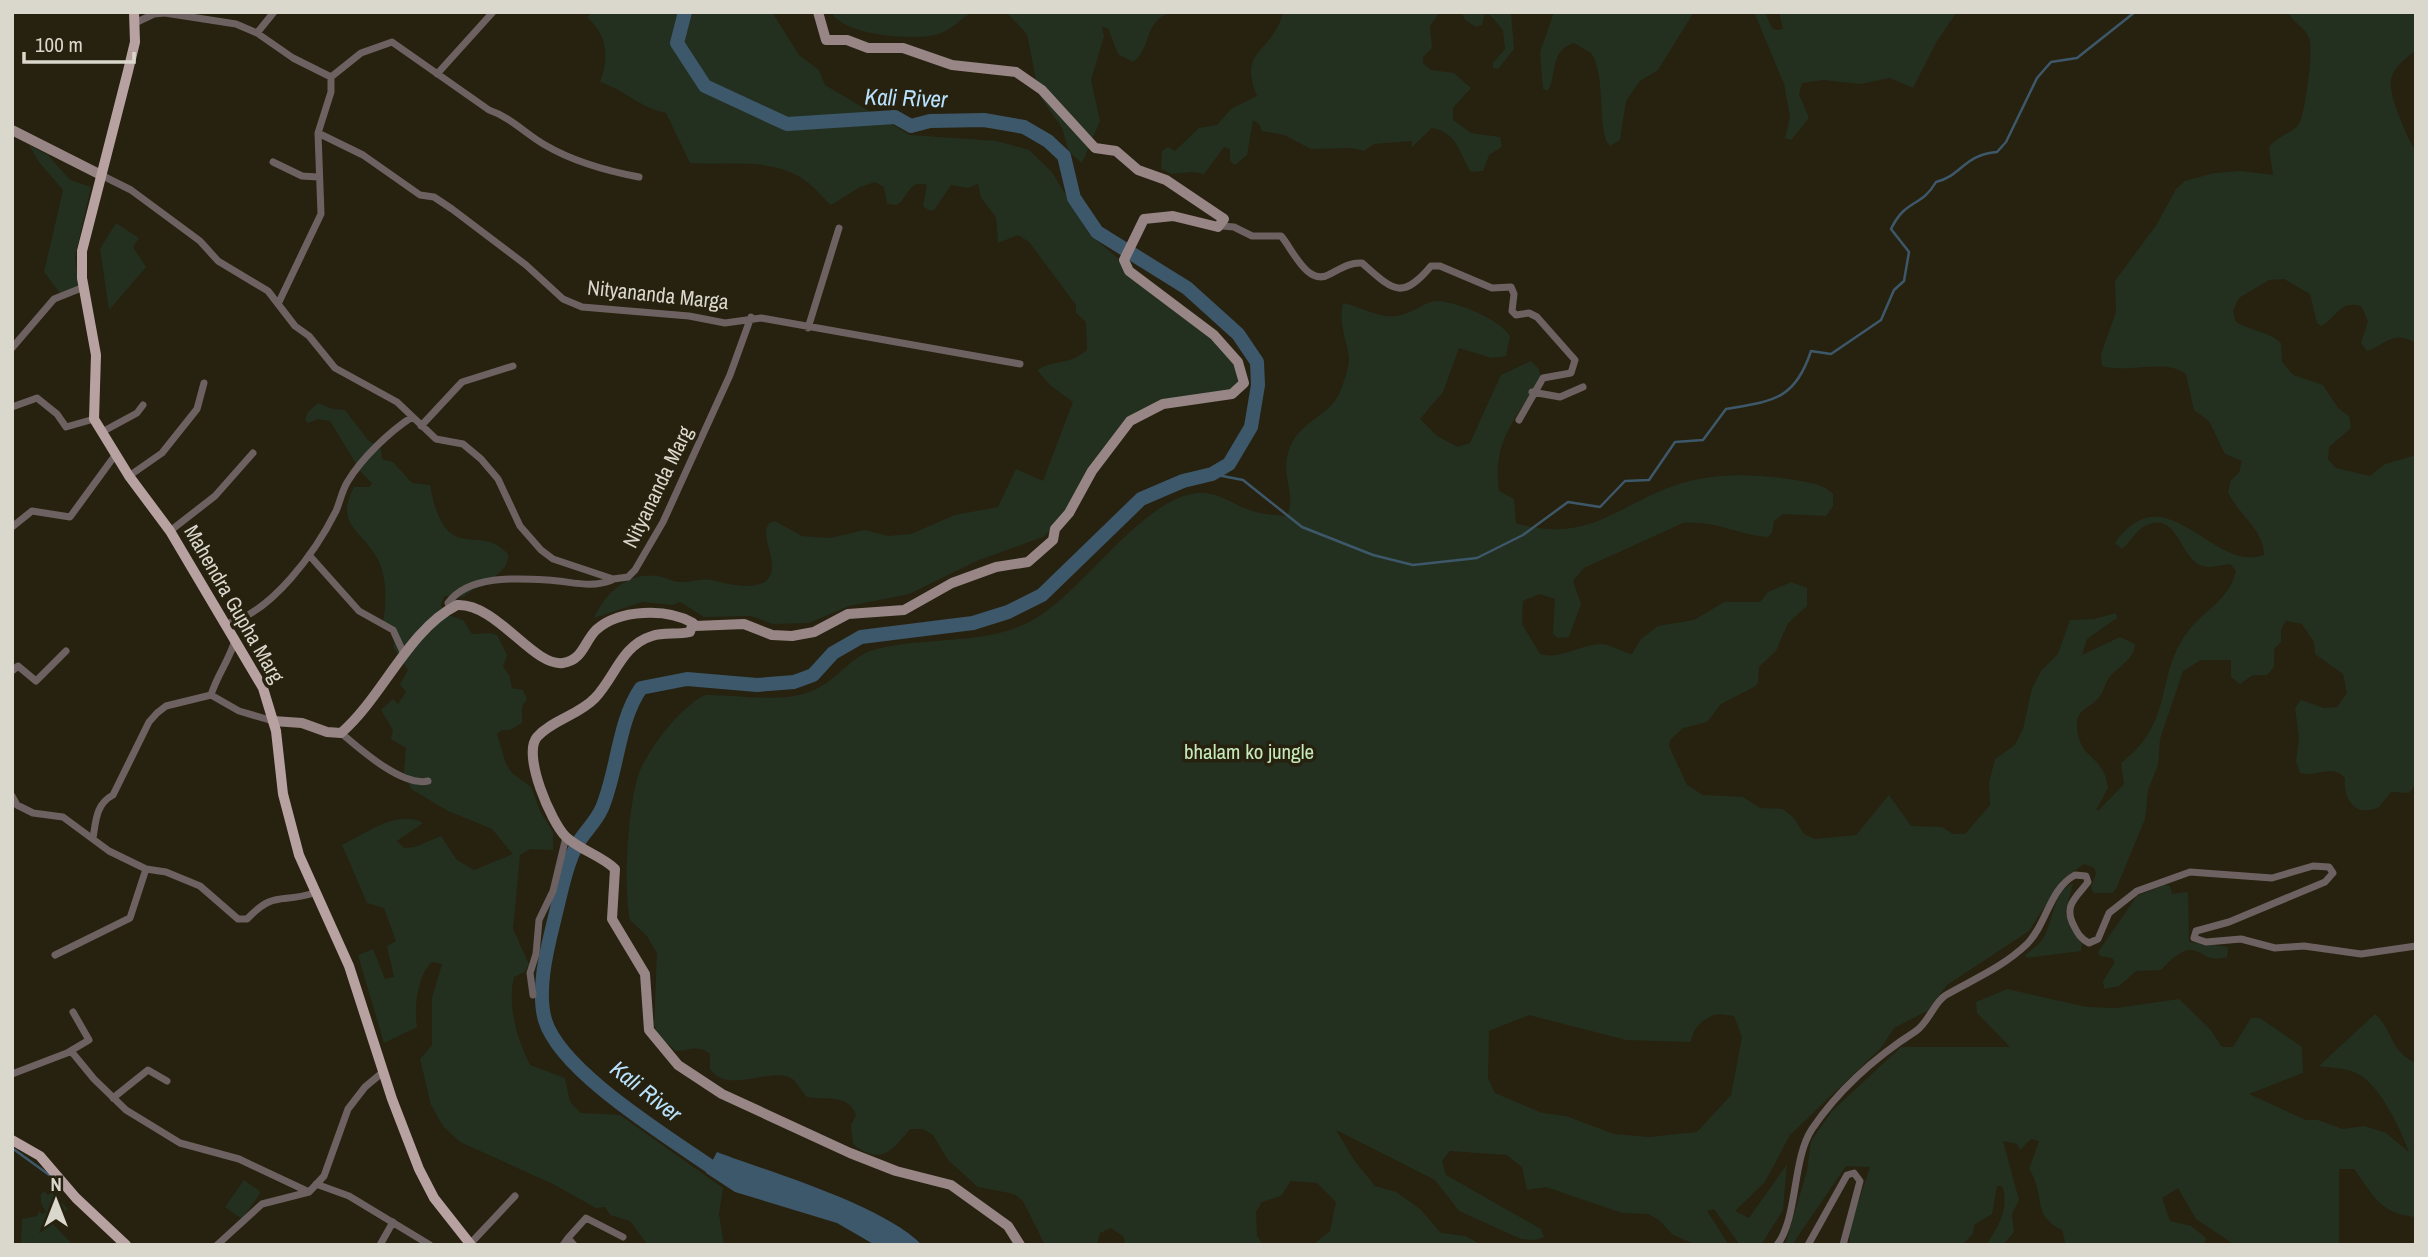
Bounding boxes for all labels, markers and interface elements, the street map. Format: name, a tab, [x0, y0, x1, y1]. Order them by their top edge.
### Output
scale bar	[24, 21, 135, 65]
text: 100 m	[35, 30, 83, 59]
water label: Kali River	[864, 81, 949, 114]
street label: Nityananda Marga	[586, 273, 730, 316]
street label: Nityananda Marg	[616, 421, 700, 552]
street label: Mahendra Gupha Marg	[177, 519, 292, 688]
park label: bhalam ko jungle	[1184, 737, 1314, 766]
water label: Kali River	[604, 1053, 689, 1129]
north arrow	[21, 1166, 91, 1236]
text: N	[50, 1171, 62, 1197]

